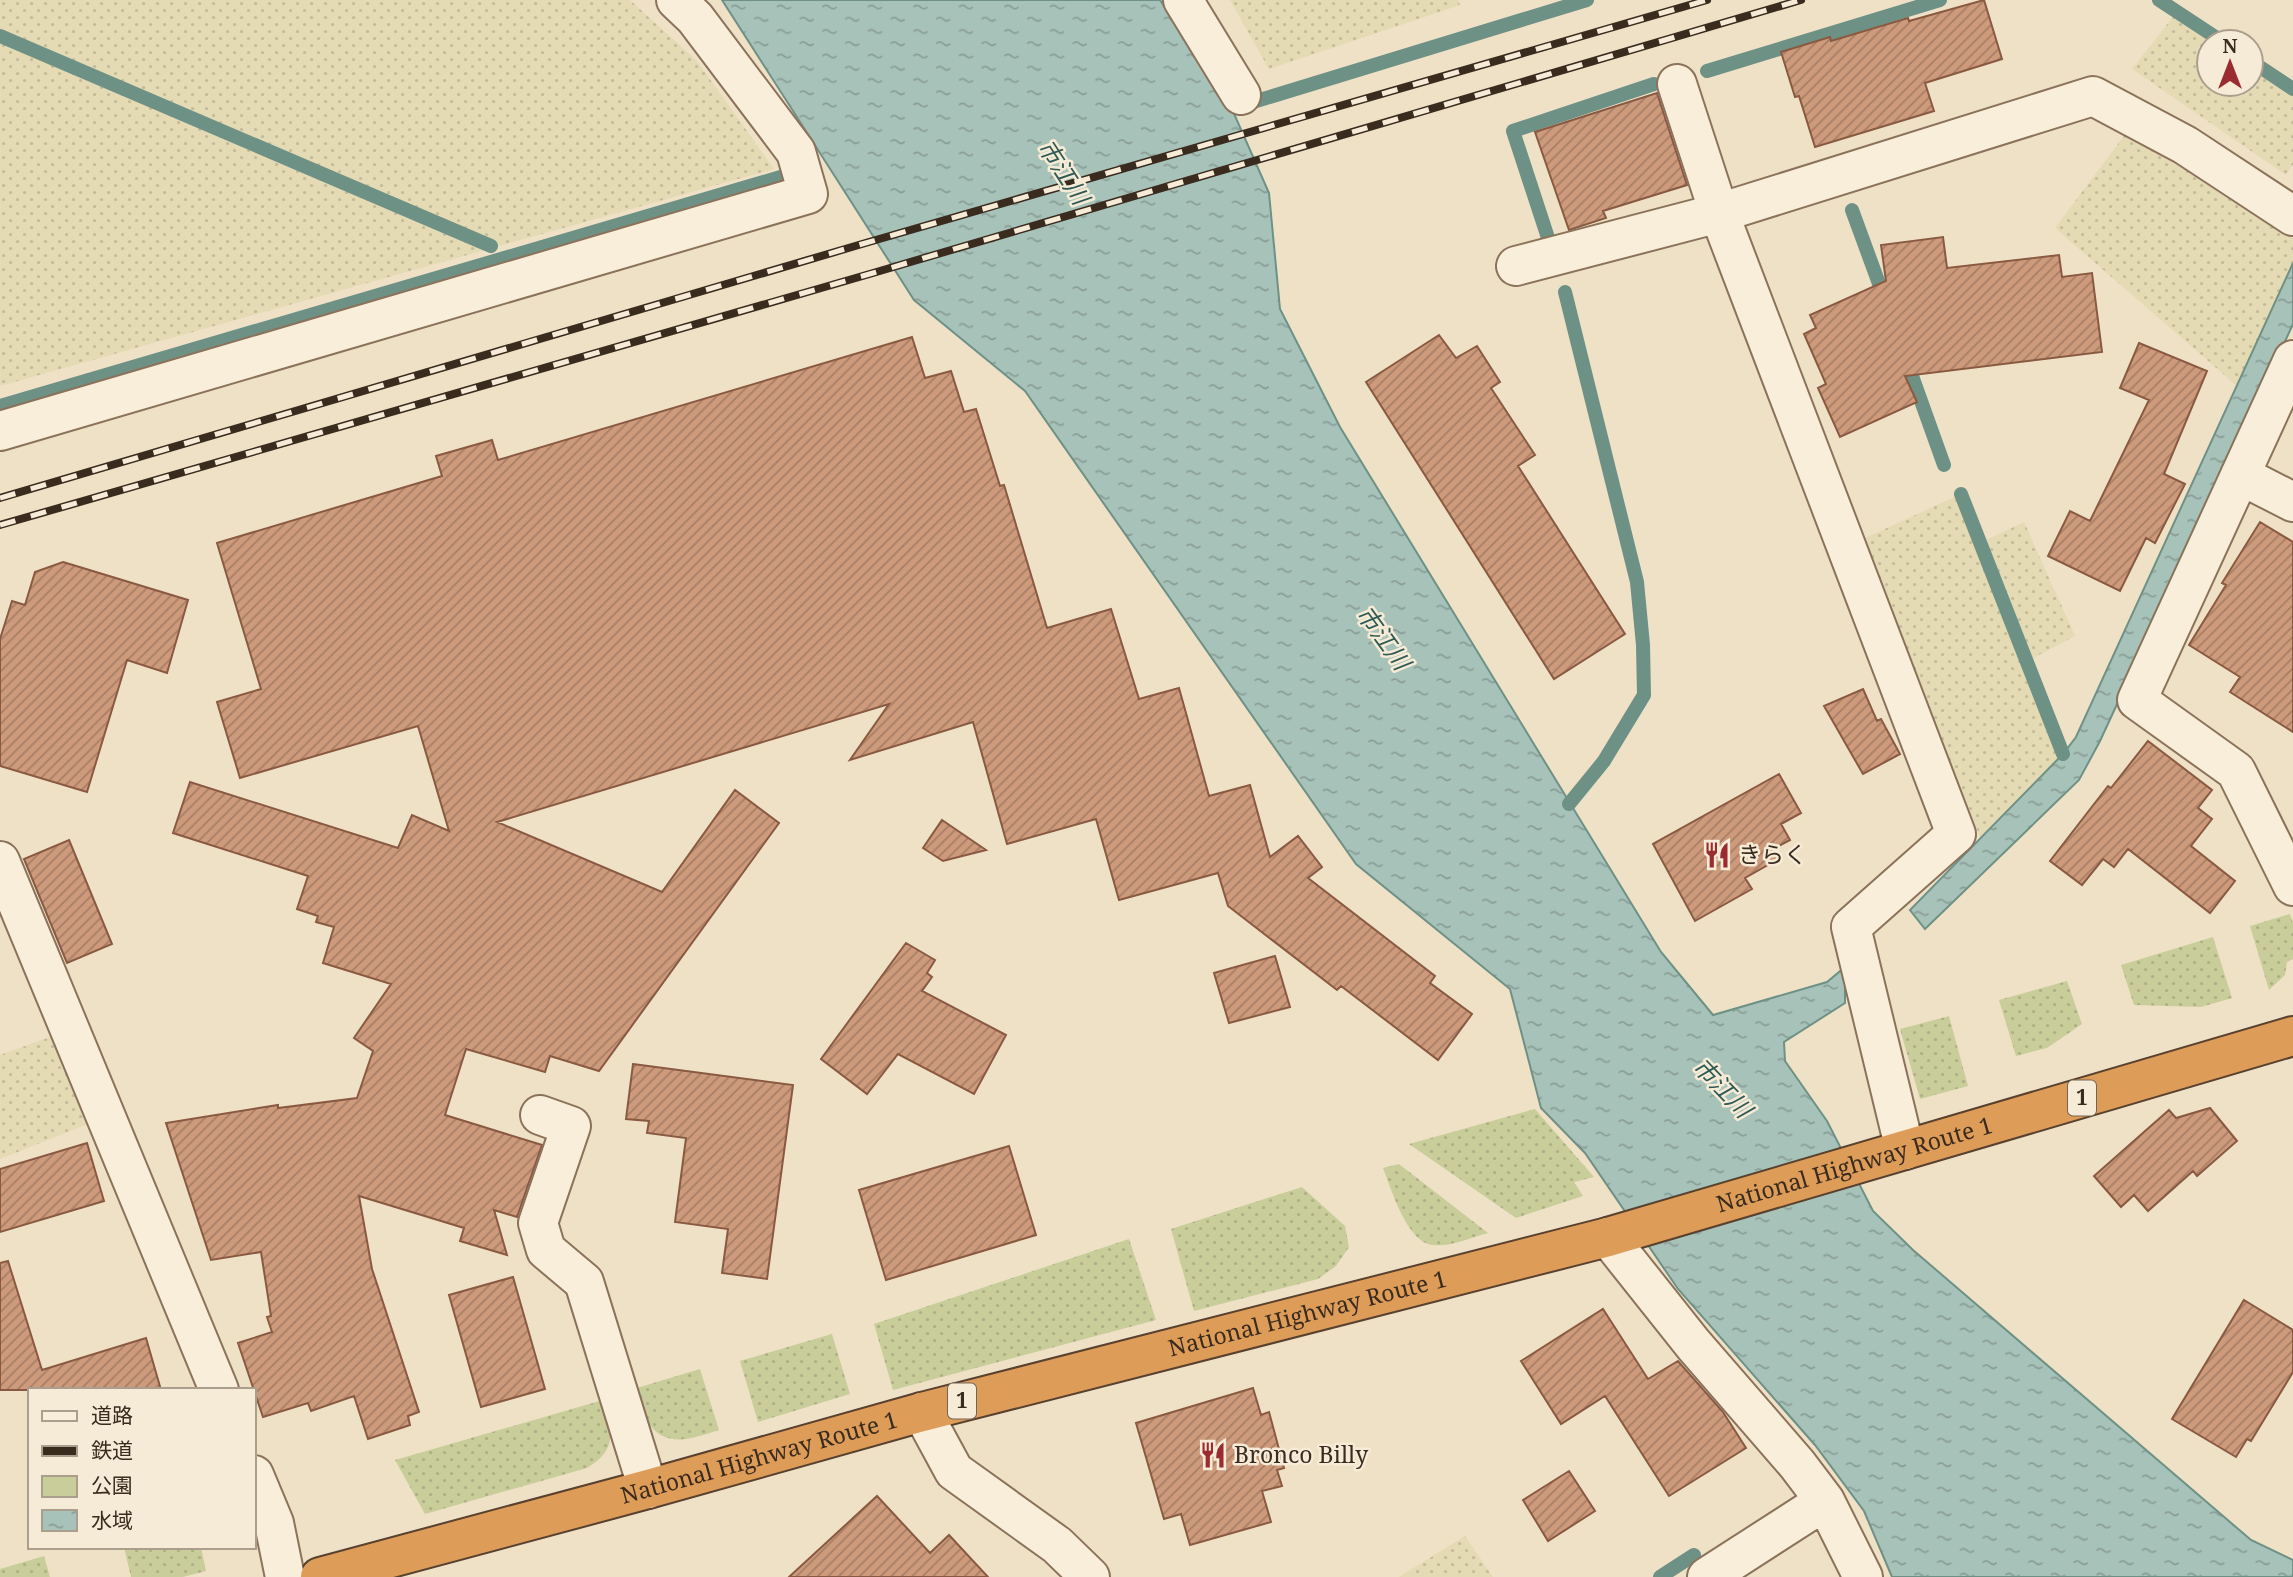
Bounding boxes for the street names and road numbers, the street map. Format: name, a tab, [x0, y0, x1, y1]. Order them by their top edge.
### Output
road number: 1	[2068, 1080, 2096, 1116]
street label: National Highway Route 1	[1712, 1108, 1996, 1219]
street label: National Highway Route 1	[1164, 1262, 1450, 1364]
road number: 1	[948, 1384, 976, 1418]
street label: National Highway Route 1	[617, 1403, 901, 1511]

